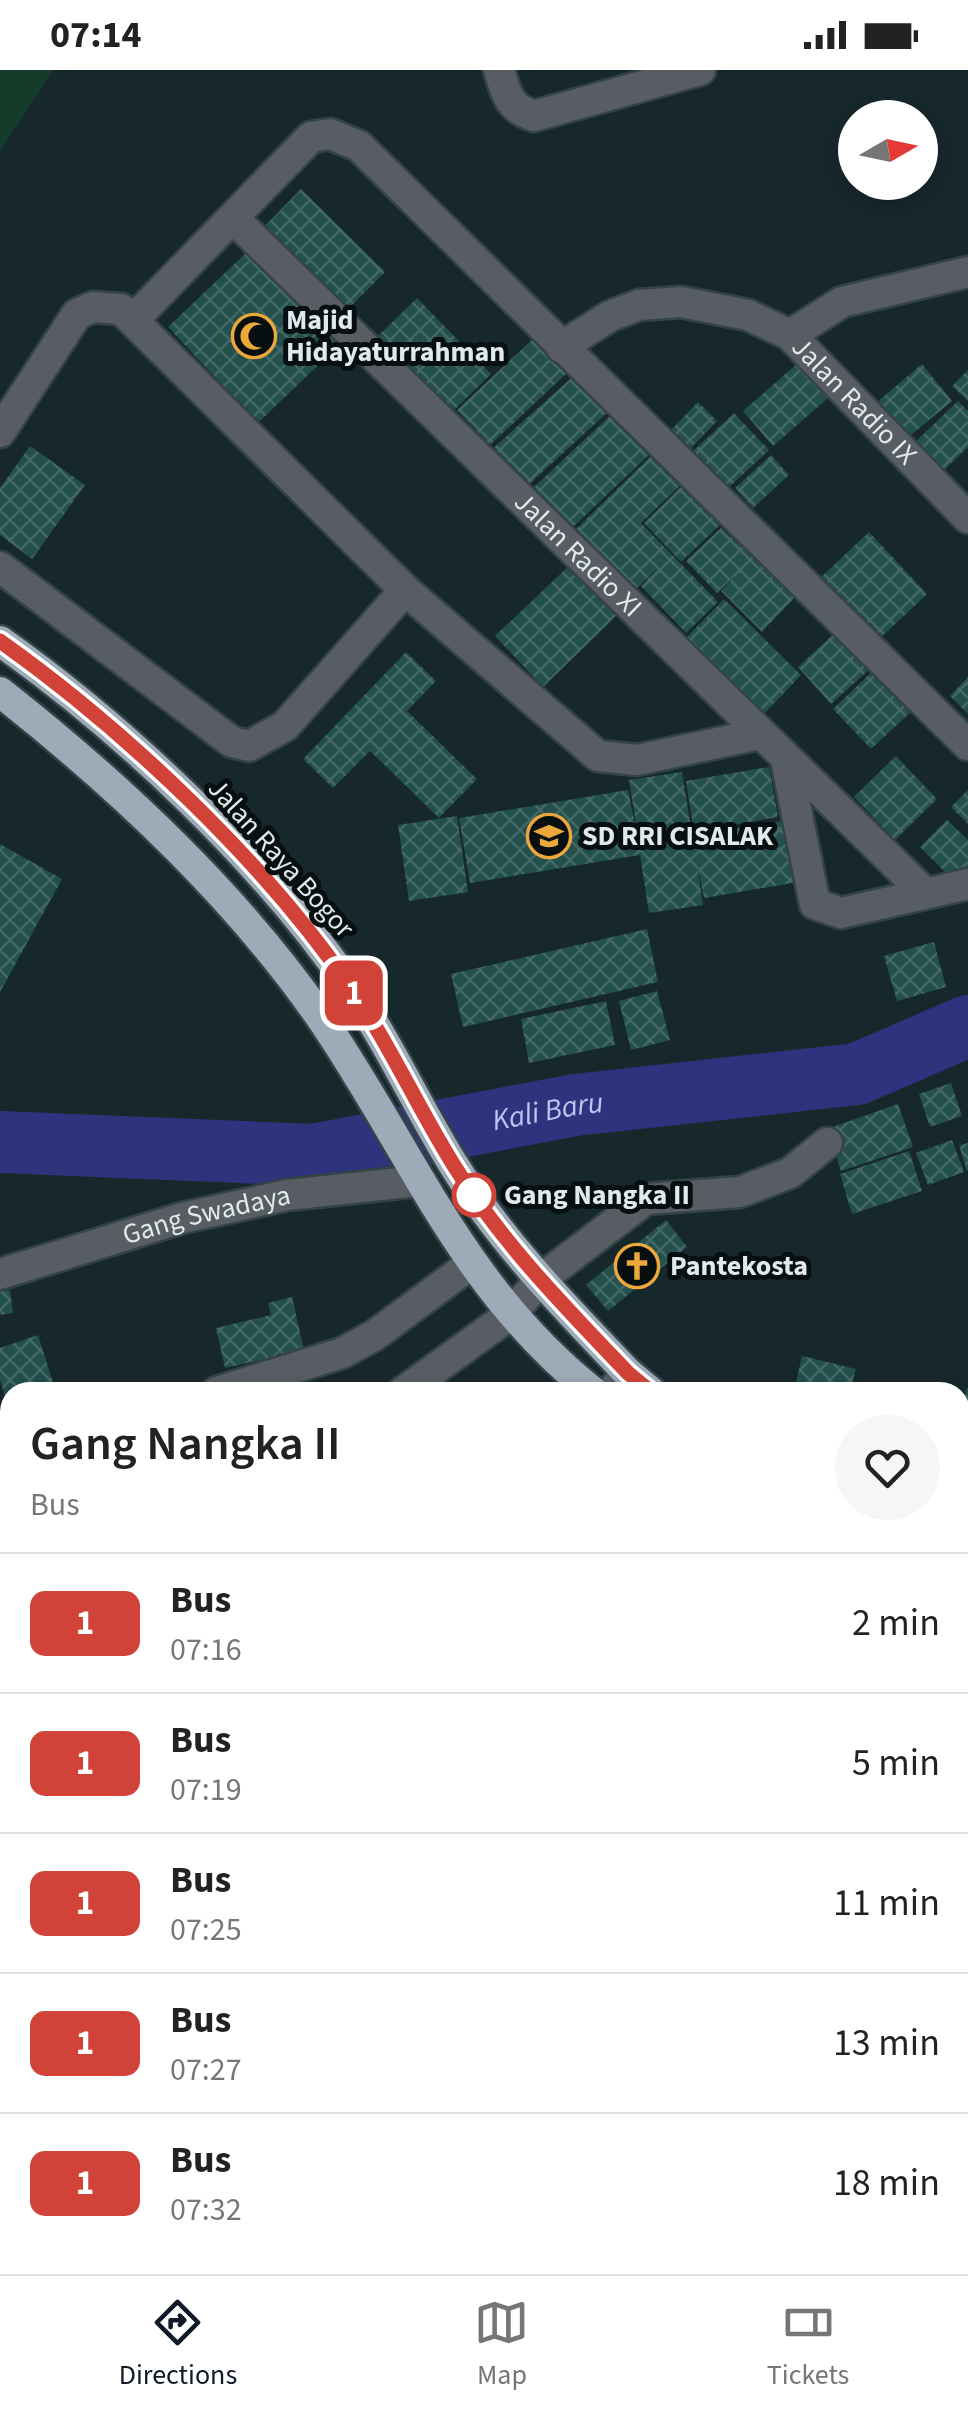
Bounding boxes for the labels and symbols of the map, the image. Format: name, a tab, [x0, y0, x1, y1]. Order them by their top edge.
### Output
north arrow	[838, 100, 938, 200]
place label: Majid Hidayaturrahman	[286, 300, 505, 372]
mosque icon: Majid Hidayaturrahman	[231, 313, 277, 359]
street label: Jalan Radio IX	[782, 328, 926, 474]
street label: Jalan Radio XI	[505, 483, 651, 626]
street label: Jalan Raya Bogor	[199, 770, 364, 947]
school or university icon: SD RRI CISALAK	[526, 813, 572, 859]
place label: SD RRI CISALAK	[582, 816, 774, 856]
line badge: 1	[322, 960, 386, 1026]
water label: Kali Baru	[488, 1081, 605, 1142]
marker: Gang Nangka II	[453, 1174, 495, 1216]
street label: Gang Swadaya	[118, 1175, 294, 1255]
place label: Gang Nangka II	[504, 1175, 690, 1215]
church icon: Pantekosta	[614, 1243, 660, 1289]
place label: Pantekosta	[670, 1246, 808, 1286]

